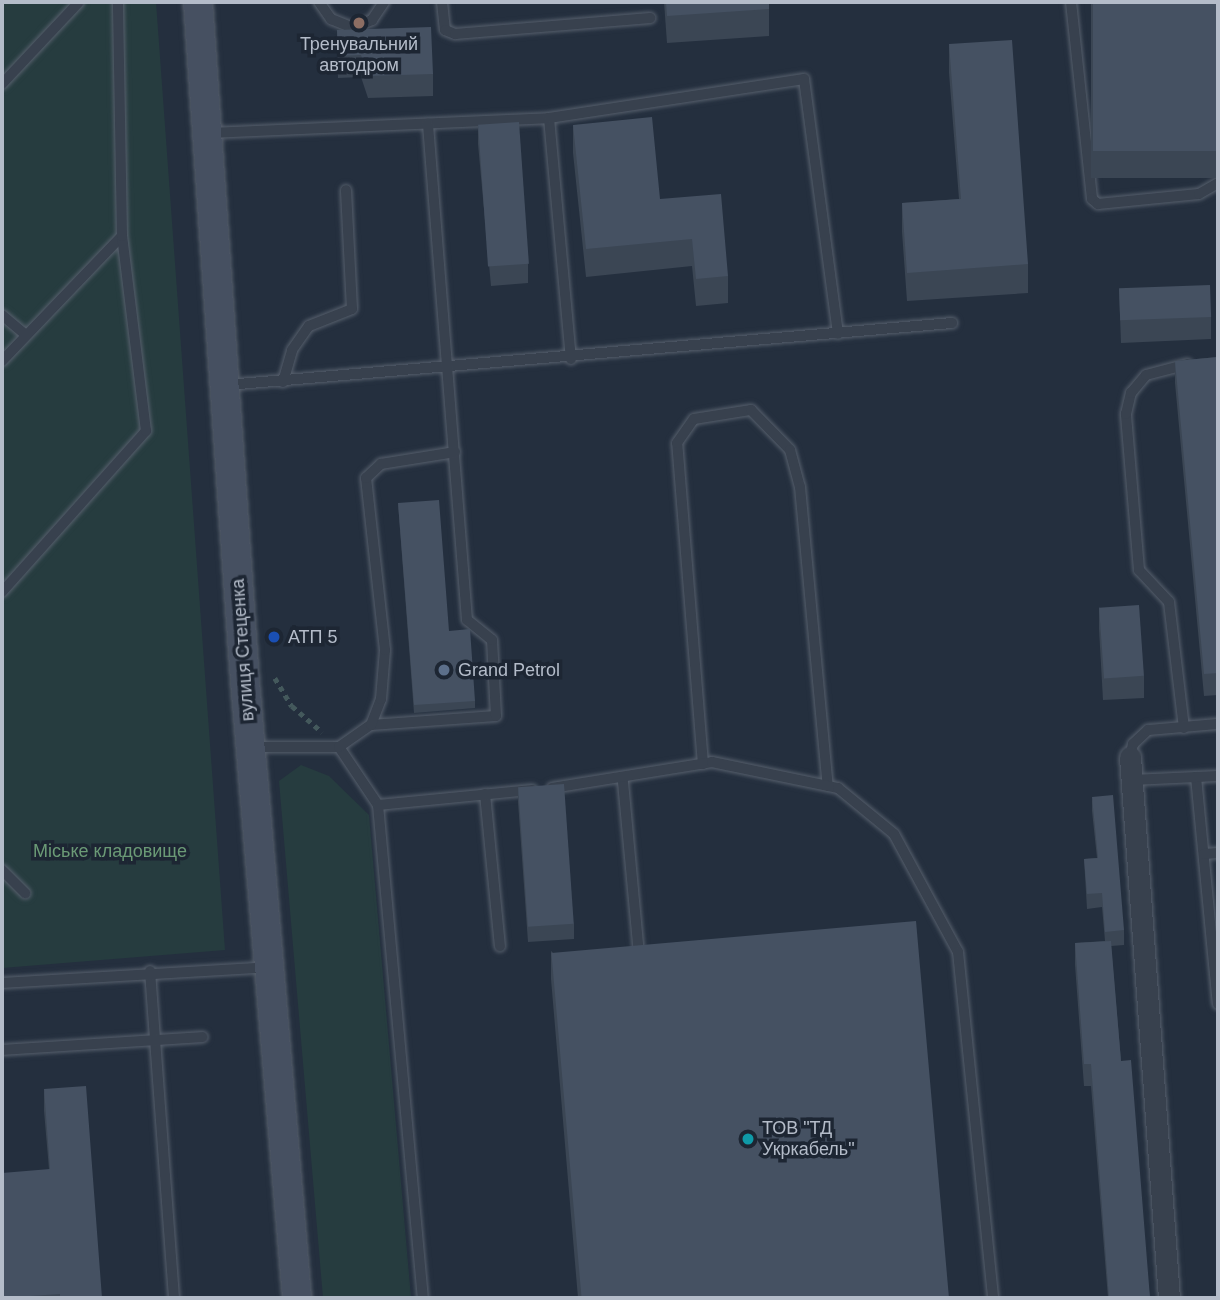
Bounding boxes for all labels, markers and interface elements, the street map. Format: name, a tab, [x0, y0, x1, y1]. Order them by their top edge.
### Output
marker: Тренувальний автодром	[351, 15, 367, 31]
place label: Тренувальний автодром	[300, 34, 418, 76]
street label: вулиця Стеценка	[227, 578, 259, 722]
place label: АТП 5	[288, 626, 338, 648]
marker: АТП 5	[266, 629, 282, 645]
place label: Grand Petrol	[458, 659, 560, 681]
marker: Grand Petrol	[436, 662, 452, 678]
park label: Міське кладовище	[33, 840, 187, 862]
place label: ТОВ "ТД Укркабель"	[762, 1118, 855, 1160]
marker: ТОВ "ТД Укркабель"	[740, 1131, 756, 1147]

